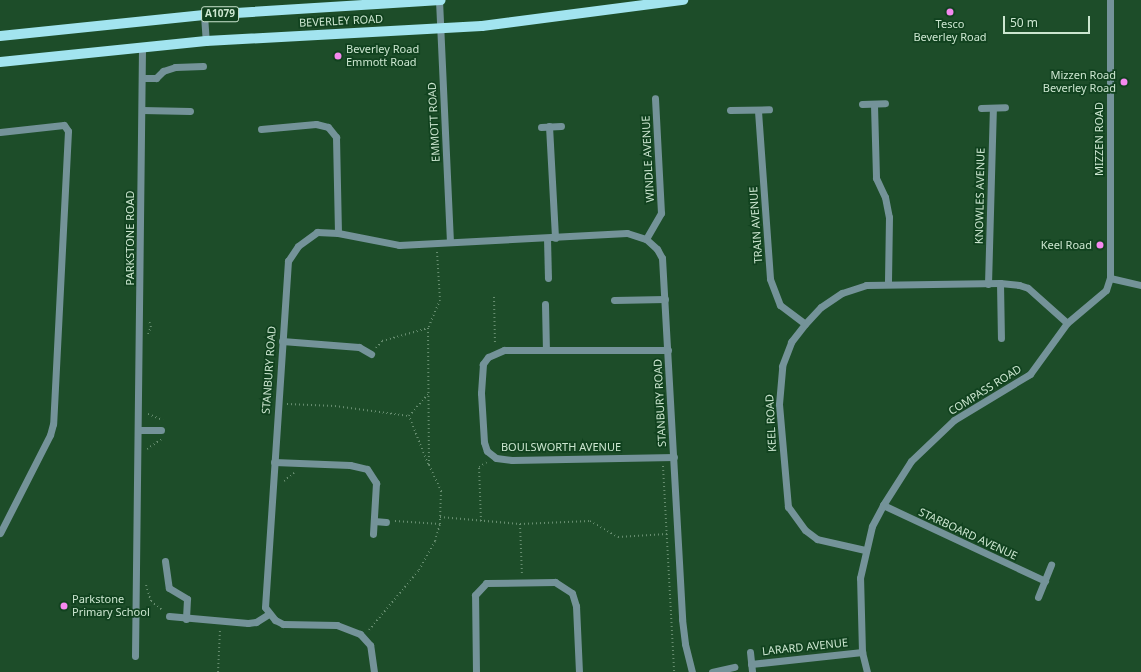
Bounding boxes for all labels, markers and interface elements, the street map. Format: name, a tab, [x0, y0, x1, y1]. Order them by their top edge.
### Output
road number: A1079	[201, 6, 239, 22]
marker: Tesco Beverley Road	[945, 7, 955, 17]
scale bar	[1005, 8, 1092, 34]
street label: BEVERLEY ROAD	[299, 12, 383, 30]
text: 50 m	[1010, 14, 1038, 31]
place label: Tesco Beverley Road	[913, 18, 987, 44]
place label: Beverley Road Emmott Road	[346, 43, 419, 69]
marker: Beverley Road Emmott Road	[333, 51, 343, 61]
place label: Mizzen Road Beverley Road	[1043, 69, 1116, 95]
marker: Mizzen Road Beverley Road	[1119, 77, 1129, 87]
street label: EMMOTT ROAD	[425, 82, 443, 162]
street label: MIZZEN ROAD	[1092, 102, 1106, 176]
street label: WINDLE AVENUE	[639, 115, 657, 203]
street label: KNOWLES AVENUE	[973, 148, 987, 244]
street label: TRAIN AVENUE	[747, 186, 765, 264]
street label: PARKSTONE ROAD	[123, 191, 137, 285]
place label: Keel Road	[1041, 238, 1092, 252]
marker: Keel Road	[1095, 240, 1105, 250]
street label: STANBURY ROAD	[259, 326, 279, 414]
street label: STANBURY ROAD	[651, 359, 669, 447]
street label: COMPASS ROAD	[946, 362, 1024, 418]
street label: KEEL ROAD	[763, 394, 779, 452]
street label: BOULSWORTH AVENUE	[501, 440, 621, 454]
street label: STARBOARD AVENUE	[917, 505, 1019, 563]
place label: Parkstone Primary School	[72, 593, 150, 619]
marker: Parkstone Primary School	[59, 601, 69, 611]
street label: LARARD AVENUE	[761, 636, 849, 658]

